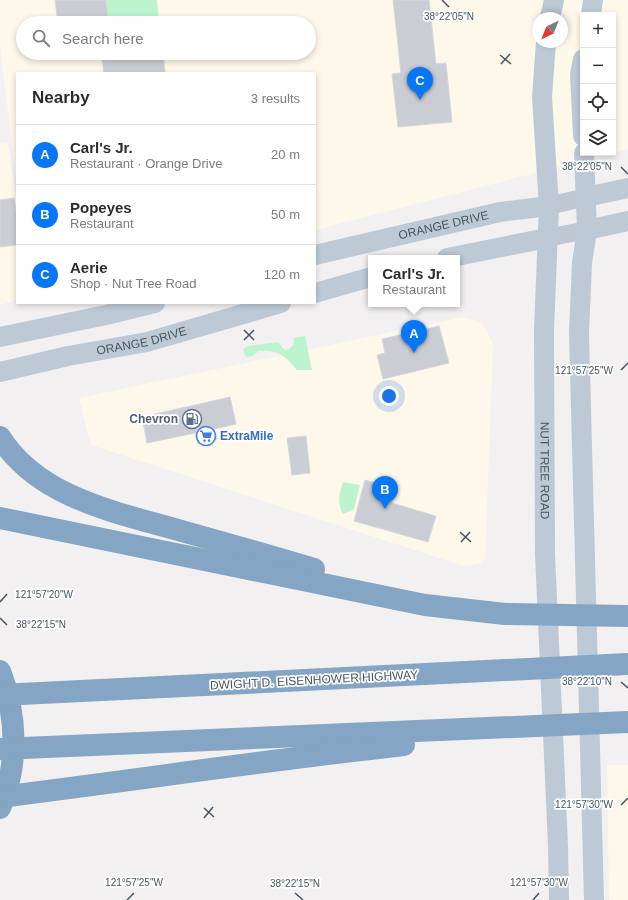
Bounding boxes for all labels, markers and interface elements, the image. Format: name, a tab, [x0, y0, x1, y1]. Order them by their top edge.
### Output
text: 38°22'05"N	[424, 11, 474, 22]
north arrow	[532, 12, 568, 48]
map controls	[580, 12, 616, 156]
button: +	[580, 12, 616, 48]
search box	[16, 16, 316, 60]
icon: search	[30, 27, 52, 49]
text: Search here	[62, 30, 144, 47]
button: −	[580, 48, 616, 84]
pin: C	[407, 67, 433, 100]
button: locate	[580, 84, 616, 120]
text: Nearby	[32, 88, 90, 107]
text: 3 results	[251, 91, 300, 106]
button: layers	[580, 120, 616, 156]
text: Carl's Jr.	[70, 139, 133, 156]
text: A	[40, 147, 50, 162]
text: 20 m	[271, 147, 300, 162]
text: Restaurant · Orange Drive	[70, 156, 222, 171]
text: 38°22'05"N	[562, 161, 612, 172]
text: Popeyes	[70, 199, 132, 216]
text: B	[40, 207, 50, 222]
text: 50 m	[271, 207, 300, 222]
street label: ORANGE DRIVE	[397, 208, 490, 242]
text: Restaurant	[70, 216, 134, 231]
popup	[368, 255, 460, 307]
text: Aerie	[70, 259, 108, 276]
text: Carl's Jr.	[382, 265, 445, 282]
text: C	[40, 267, 50, 282]
text: 120 m	[264, 267, 300, 282]
text: Shop · Nut Tree Road	[70, 276, 196, 291]
text: Restaurant	[382, 282, 446, 297]
pin: A	[401, 320, 427, 353]
street label: ORANGE DRIVE	[95, 324, 188, 358]
text: 121°57'25"W	[555, 365, 613, 376]
your location	[379, 386, 399, 406]
fuel station icon: Chevron	[181, 408, 203, 430]
place label: Chevron	[129, 412, 178, 426]
street label: NUT TREE ROAD	[537, 422, 552, 520]
supermarket icon: ExtraMile	[195, 425, 217, 447]
place label: ExtraMile	[220, 429, 274, 443]
pin: B	[372, 476, 398, 509]
text: 121°57'20"W	[15, 589, 73, 600]
text: 38°22'15"N	[16, 619, 66, 630]
street label: DWIGHT D. EISENHOWER HIGHWAY	[210, 668, 418, 692]
text: 38°22'10"N	[562, 676, 612, 687]
text: 121°57'30"W	[555, 799, 613, 810]
text: 121°57'25"W	[105, 877, 163, 888]
text: 121°57'30"W	[510, 877, 568, 888]
text: 38°22'15"N	[270, 878, 320, 889]

